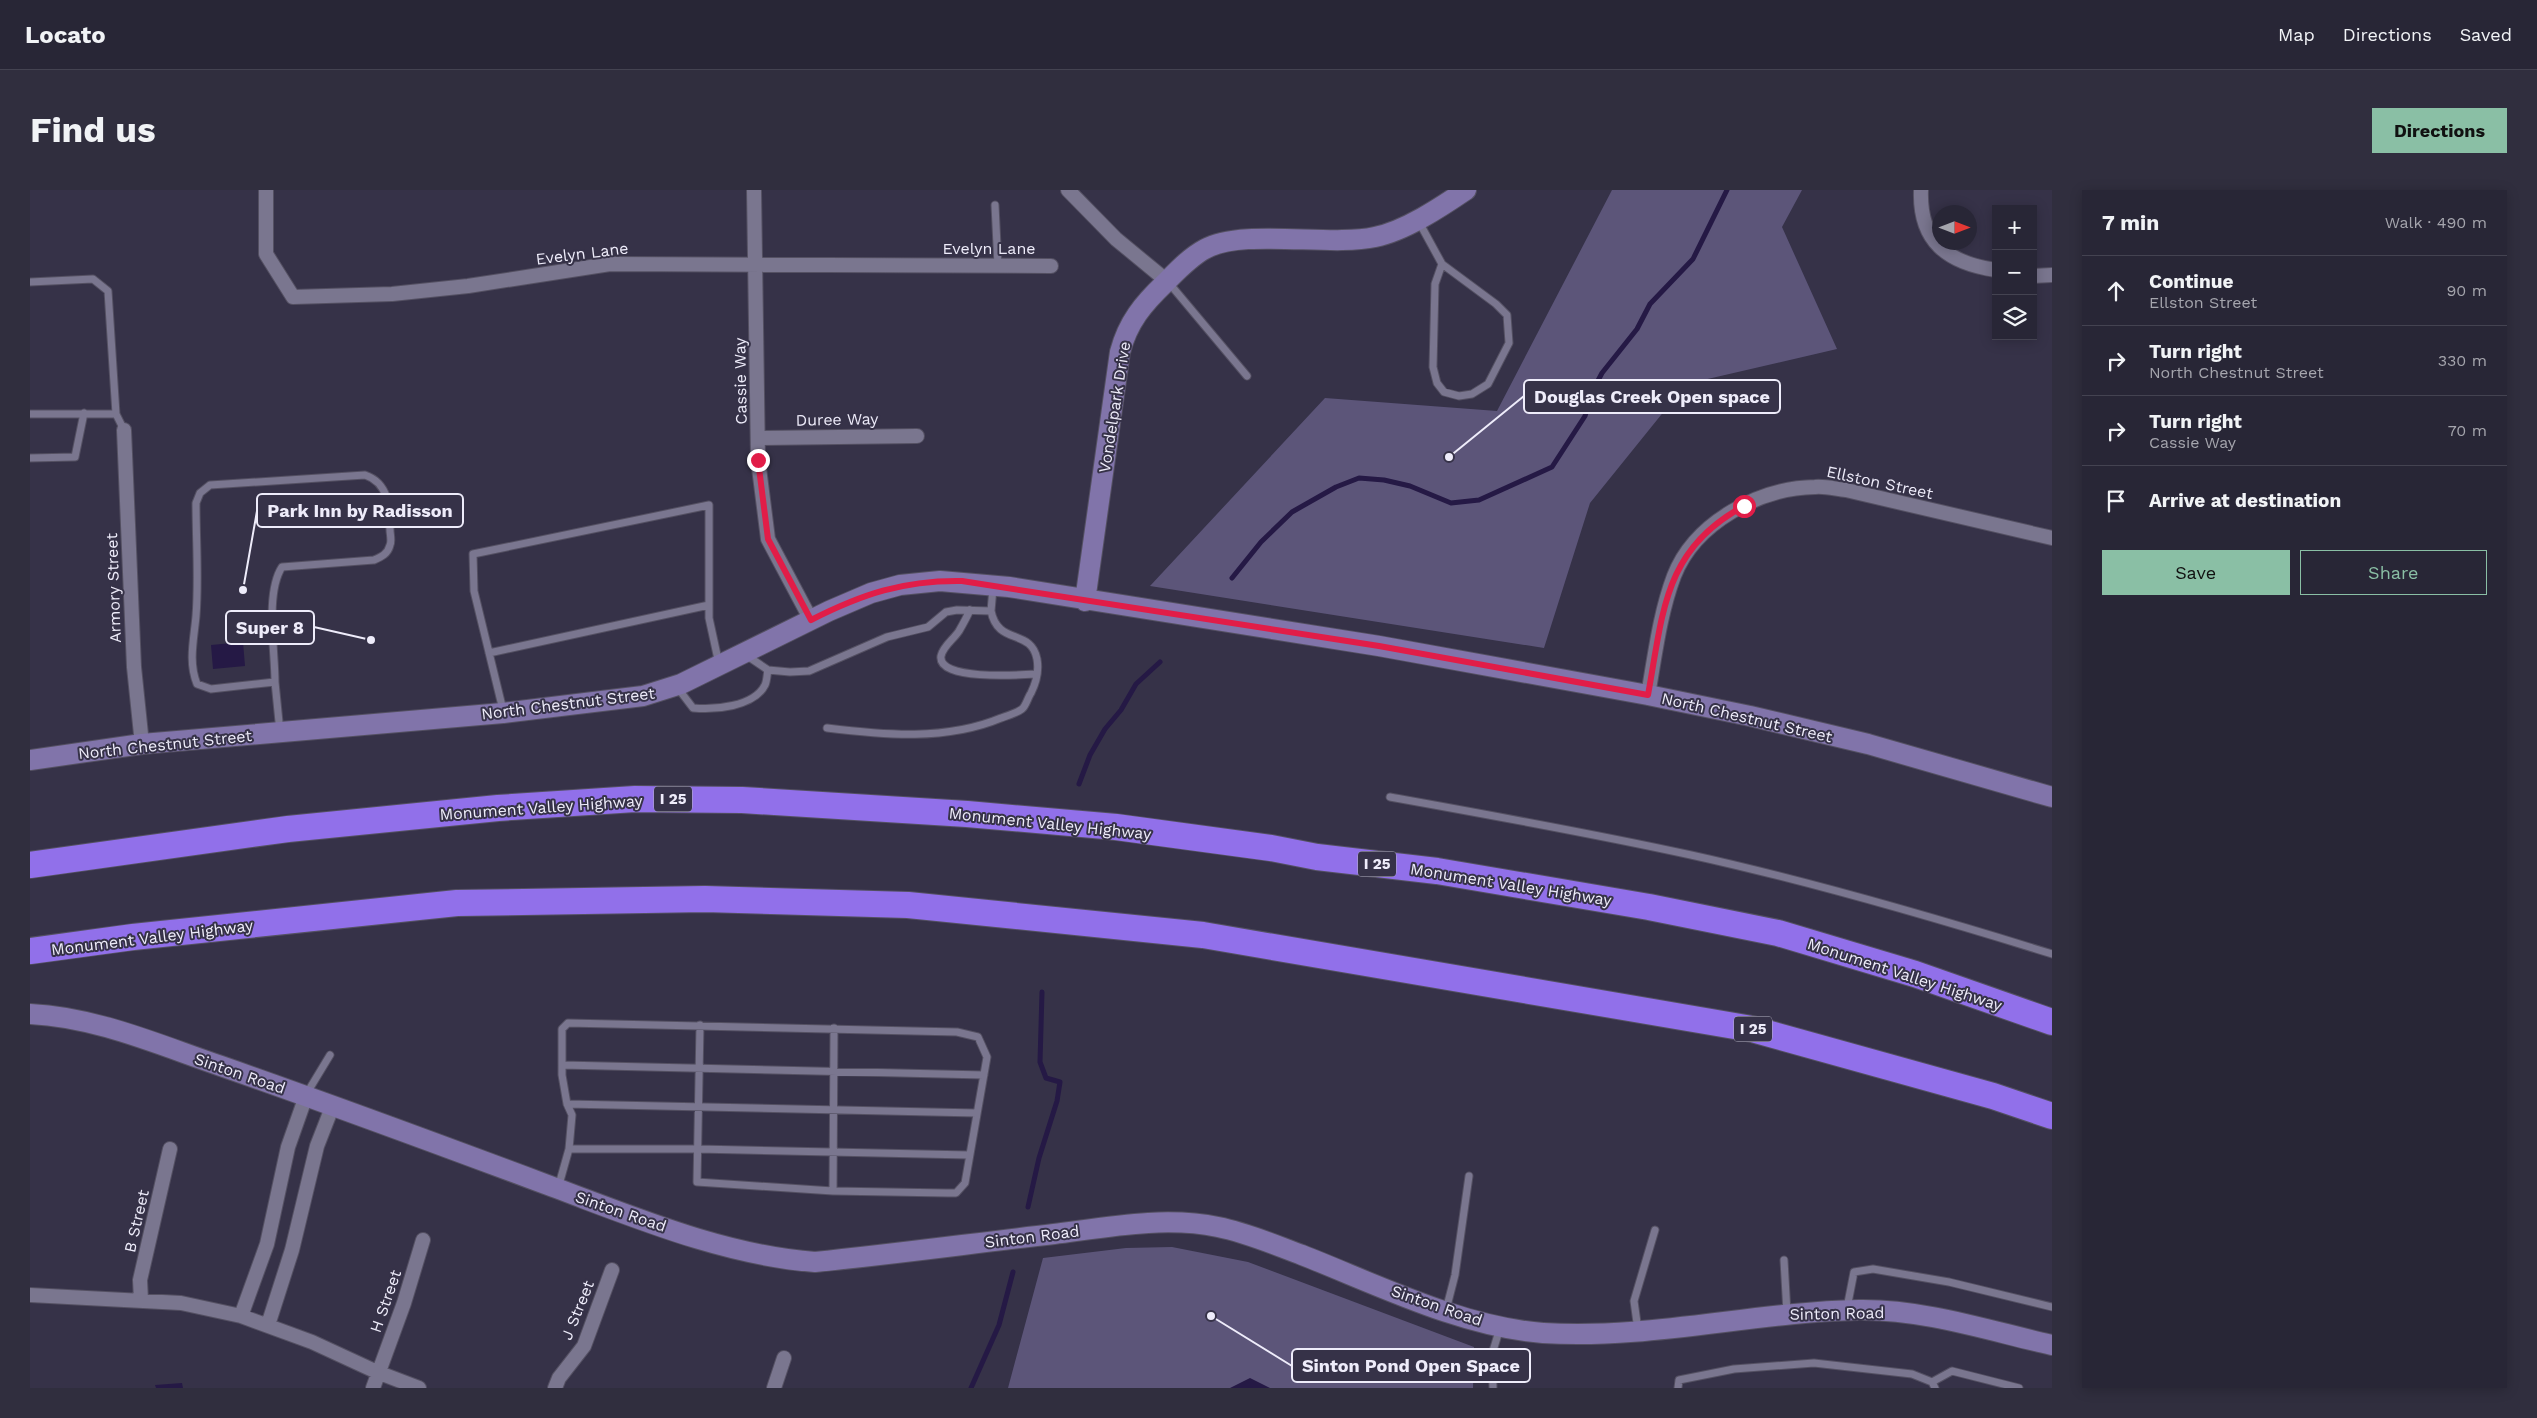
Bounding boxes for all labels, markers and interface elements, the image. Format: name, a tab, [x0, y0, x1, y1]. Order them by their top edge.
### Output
text: Locato	[25, 21, 106, 49]
text: Map	[2278, 24, 2315, 45]
text: Directions	[2343, 24, 2432, 45]
text: Saved	[2460, 24, 2512, 45]
button: Directions	[2372, 108, 2507, 153]
text: Find us	[30, 109, 156, 151]
north arrow	[1932, 205, 1977, 250]
map controls	[1992, 205, 2037, 340]
button: +	[1992, 205, 2037, 250]
text: 7 min	[2102, 210, 2159, 235]
text: Walk · 490 m	[2385, 213, 2487, 232]
street label: Evelyn Lane	[535, 238, 629, 269]
street label: Evelyn Lane	[942, 239, 1036, 258]
button: −	[1992, 250, 2037, 295]
text: Continue	[2149, 270, 2233, 293]
icon: ahead	[2102, 277, 2130, 305]
text: 90 m	[2446, 281, 2487, 300]
text: Ellston Street	[2149, 293, 2257, 312]
button: layers	[1992, 295, 2037, 340]
street label: Cassie Way	[730, 337, 751, 425]
street label: Vondelpark Drive	[1095, 340, 1134, 474]
text: Turn right	[2149, 340, 2242, 363]
icon: right	[2102, 347, 2130, 375]
text: 330 m	[2438, 351, 2487, 370]
text: North Chestnut Street	[2149, 363, 2324, 382]
callout: Douglas Creek Open space	[1524, 380, 1780, 413]
text: Douglas Creek Open space	[1534, 386, 1770, 407]
street label: Duree Way	[795, 409, 879, 430]
text: Turn right	[2149, 410, 2242, 433]
icon: right	[2102, 417, 2130, 445]
text: 70 m	[2448, 421, 2487, 440]
text: Cassie Way	[2149, 433, 2236, 452]
route end	[747, 449, 770, 472]
street label: Ellston Street	[1825, 462, 1935, 503]
icon: arrive	[2102, 487, 2130, 515]
text: Arrive at destination	[2149, 489, 2341, 512]
callout: Park Inn by Radisson	[257, 494, 463, 527]
route start	[1733, 495, 1756, 518]
text: Park Inn by Radisson	[267, 500, 453, 521]
street label: Armory Street	[102, 532, 125, 643]
button: Save	[2102, 550, 2290, 595]
button: Share	[2300, 550, 2487, 595]
callout: Super 8	[226, 611, 314, 644]
text: Super 8	[236, 617, 304, 638]
street label: North Chestnut Street	[480, 683, 656, 724]
street label: North Chestnut Street	[1660, 689, 1834, 746]
street label: North Chestnut Street	[77, 726, 253, 763]
road number: I 25	[654, 786, 692, 812]
street label: Monument Valley Highway	[439, 791, 644, 824]
street label: Monument Valley Highway	[948, 803, 1153, 844]
road number: I 25	[1358, 852, 1396, 876]
street label: Monument Valley Highway	[1409, 859, 1614, 910]
street label: Monument Valley Highway	[50, 916, 255, 959]
street label: Monument Valley Highway	[1805, 934, 2005, 1015]
road number: I 25	[1734, 1016, 1772, 1042]
street label: Sinton Road	[192, 1049, 288, 1098]
street label: B Street	[120, 1187, 153, 1254]
street label: Sinton Road	[573, 1187, 669, 1236]
street label: Sinton Road	[984, 1221, 1080, 1252]
street label: H Street	[366, 1267, 405, 1335]
street label: J Street	[557, 1277, 598, 1343]
street label: Sinton Road	[1389, 1281, 1485, 1330]
street label: Sinton Road	[1789, 1303, 1885, 1324]
callout: Sinton Pond Open Space	[1292, 1349, 1530, 1382]
text: Sinton Pond Open Space	[1302, 1355, 1520, 1376]

